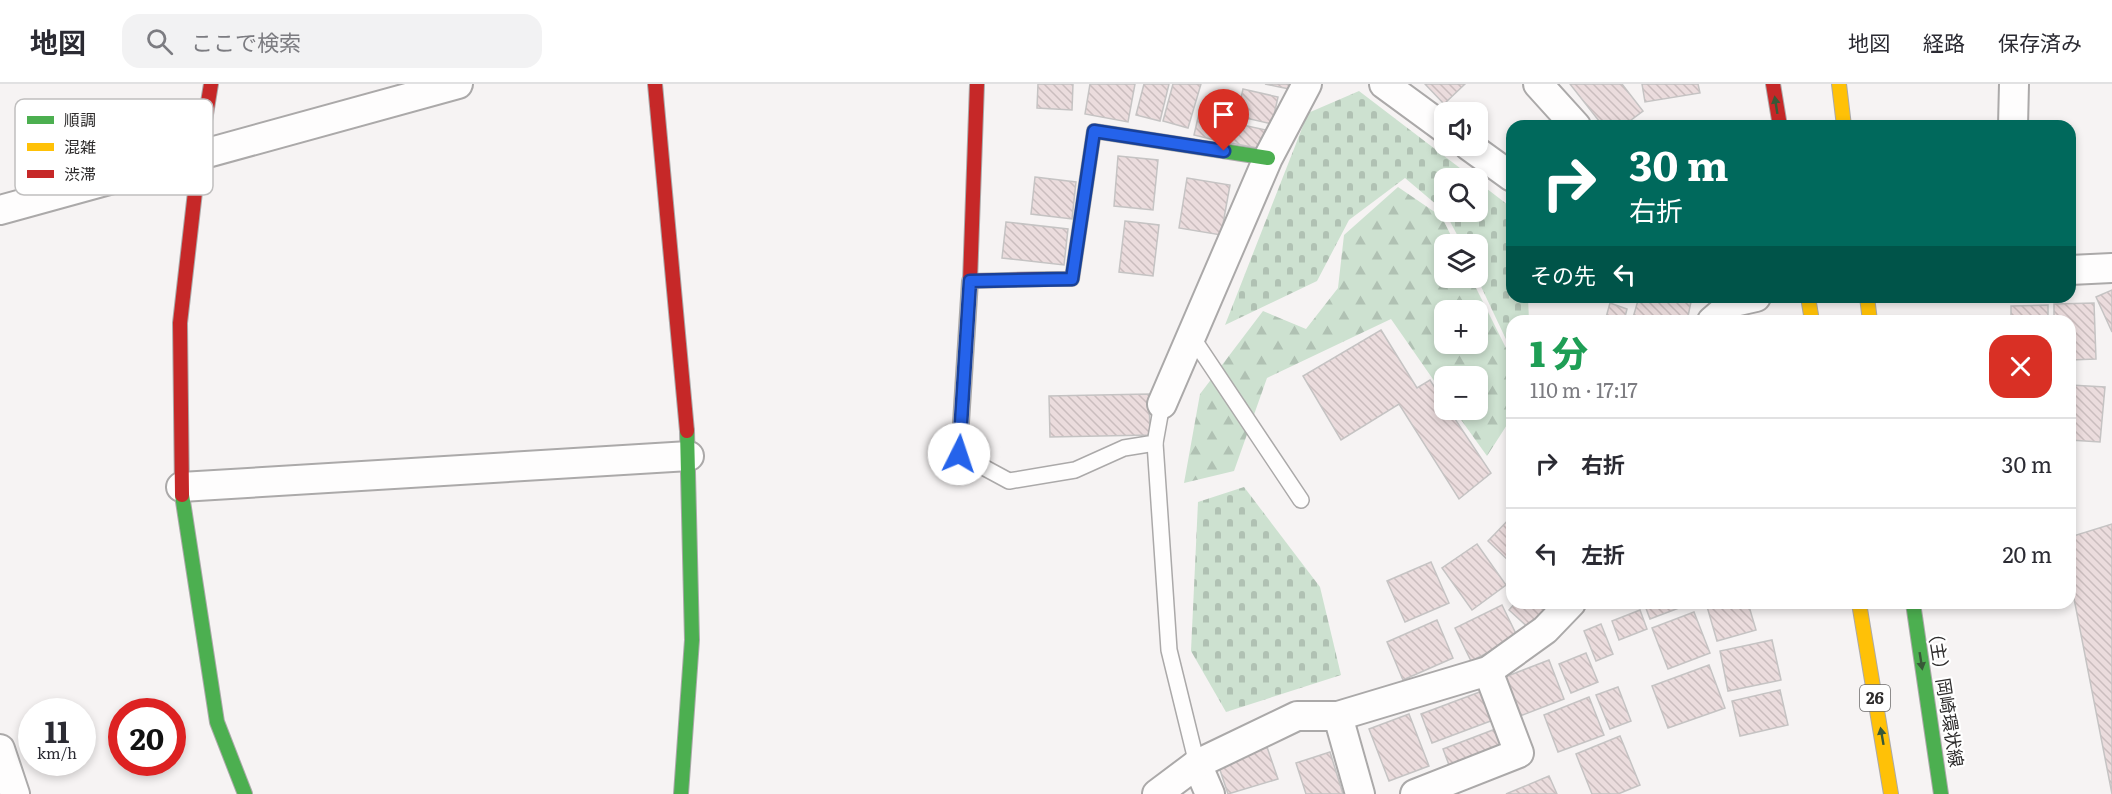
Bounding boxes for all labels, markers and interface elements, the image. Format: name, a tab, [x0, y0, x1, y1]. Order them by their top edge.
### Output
search box	[122, 14, 542, 68]
text: 地図	[30, 20, 86, 62]
icon: search	[143, 25, 176, 58]
text: ここで検索	[191, 25, 301, 58]
text: 地図	[1848, 26, 1890, 57]
text: 経路	[1923, 26, 1965, 57]
text: 保存済み	[1998, 26, 2082, 57]
pin	[1198, 89, 1249, 151]
one-way arrow	[1771, 95, 1780, 114]
icon: arrive	[1207, 98, 1240, 131]
legend	[15, 99, 213, 195]
map controls	[1434, 102, 1488, 420]
button: sound	[1434, 102, 1488, 156]
text: 順調	[64, 107, 96, 131]
text: 30 m	[1629, 132, 1729, 194]
text: 混雑	[64, 134, 96, 158]
icon: right	[1530, 144, 1608, 222]
text: 渋滞	[64, 161, 96, 185]
button: search	[1434, 168, 1488, 222]
text: 右折	[1629, 189, 1683, 229]
button: layers	[1434, 234, 1488, 288]
text: その先	[1530, 258, 1596, 291]
icon: left	[1608, 258, 1641, 291]
button: +	[1434, 300, 1488, 354]
text: 1 分	[1530, 325, 1588, 378]
button: close	[1989, 335, 2052, 398]
button: −	[1434, 366, 1488, 420]
text: 110 m · 17:17	[1530, 374, 1638, 404]
position arrow	[927, 422, 991, 486]
icon: right	[1530, 447, 1563, 480]
text: 右折	[1581, 447, 1625, 480]
text: 30 m	[2002, 447, 2052, 480]
icon: left	[1530, 537, 1563, 570]
text: 左折	[1581, 537, 1625, 570]
text: 20 m	[2002, 537, 2052, 570]
street label: （主）岡崎環状線	[1922, 623, 1971, 769]
one-way arrow	[1917, 651, 1926, 670]
road number: 26	[1860, 685, 1890, 711]
speed limit sign: 20	[108, 698, 186, 776]
text: 11	[45, 708, 69, 752]
one-way arrow	[1877, 727, 1886, 746]
text: km/h	[37, 741, 77, 764]

